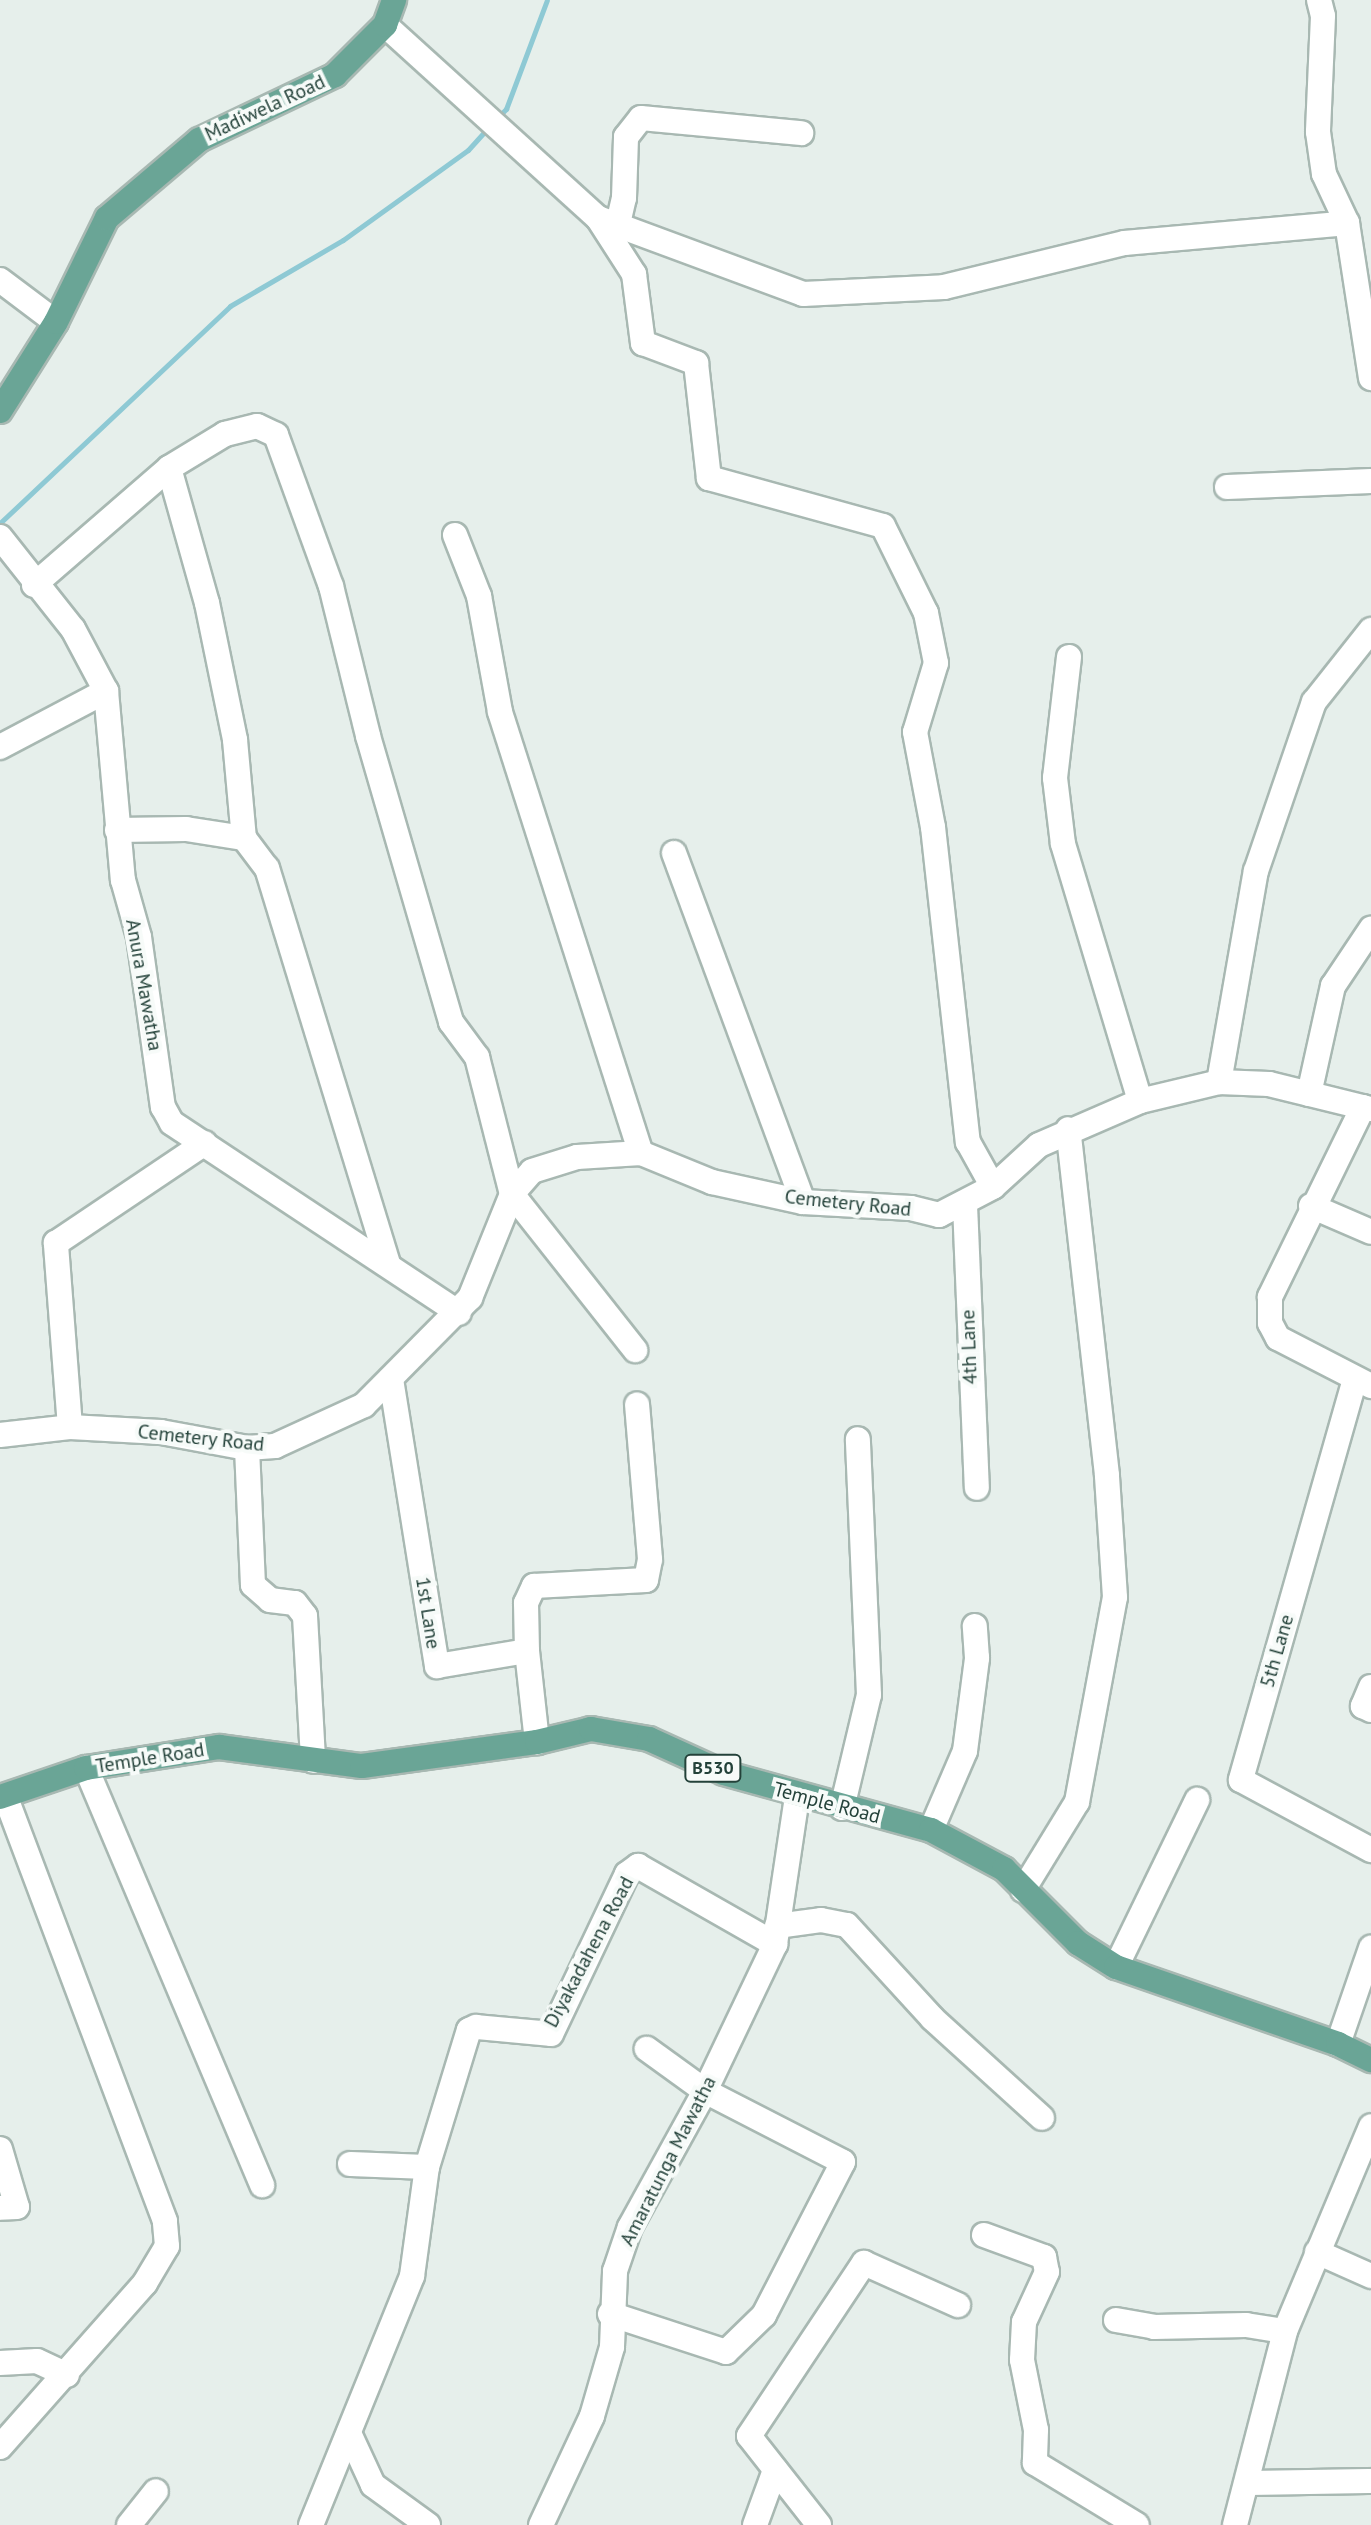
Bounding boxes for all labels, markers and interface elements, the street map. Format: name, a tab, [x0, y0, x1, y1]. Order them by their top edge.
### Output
street label: Madiwela Road	[201, 70, 329, 146]
street label: Anura Mawatha	[121, 917, 167, 1053]
street label: Cemetery Road	[783, 1184, 913, 1222]
street label: 4th Lane	[956, 1309, 982, 1385]
street label: Cemetery Road	[136, 1419, 266, 1457]
street label: 1st Lane	[410, 1575, 446, 1651]
street label: 5th Lane	[1255, 1612, 1299, 1690]
street label: Temple Road	[94, 1738, 206, 1778]
road number: B530	[683, 1754, 743, 1782]
street label: Temple Road	[771, 1777, 883, 1829]
street label: Diyakadahena Road	[539, 1872, 639, 2032]
street label: Amaratunga Mawatha	[615, 2072, 721, 2250]

